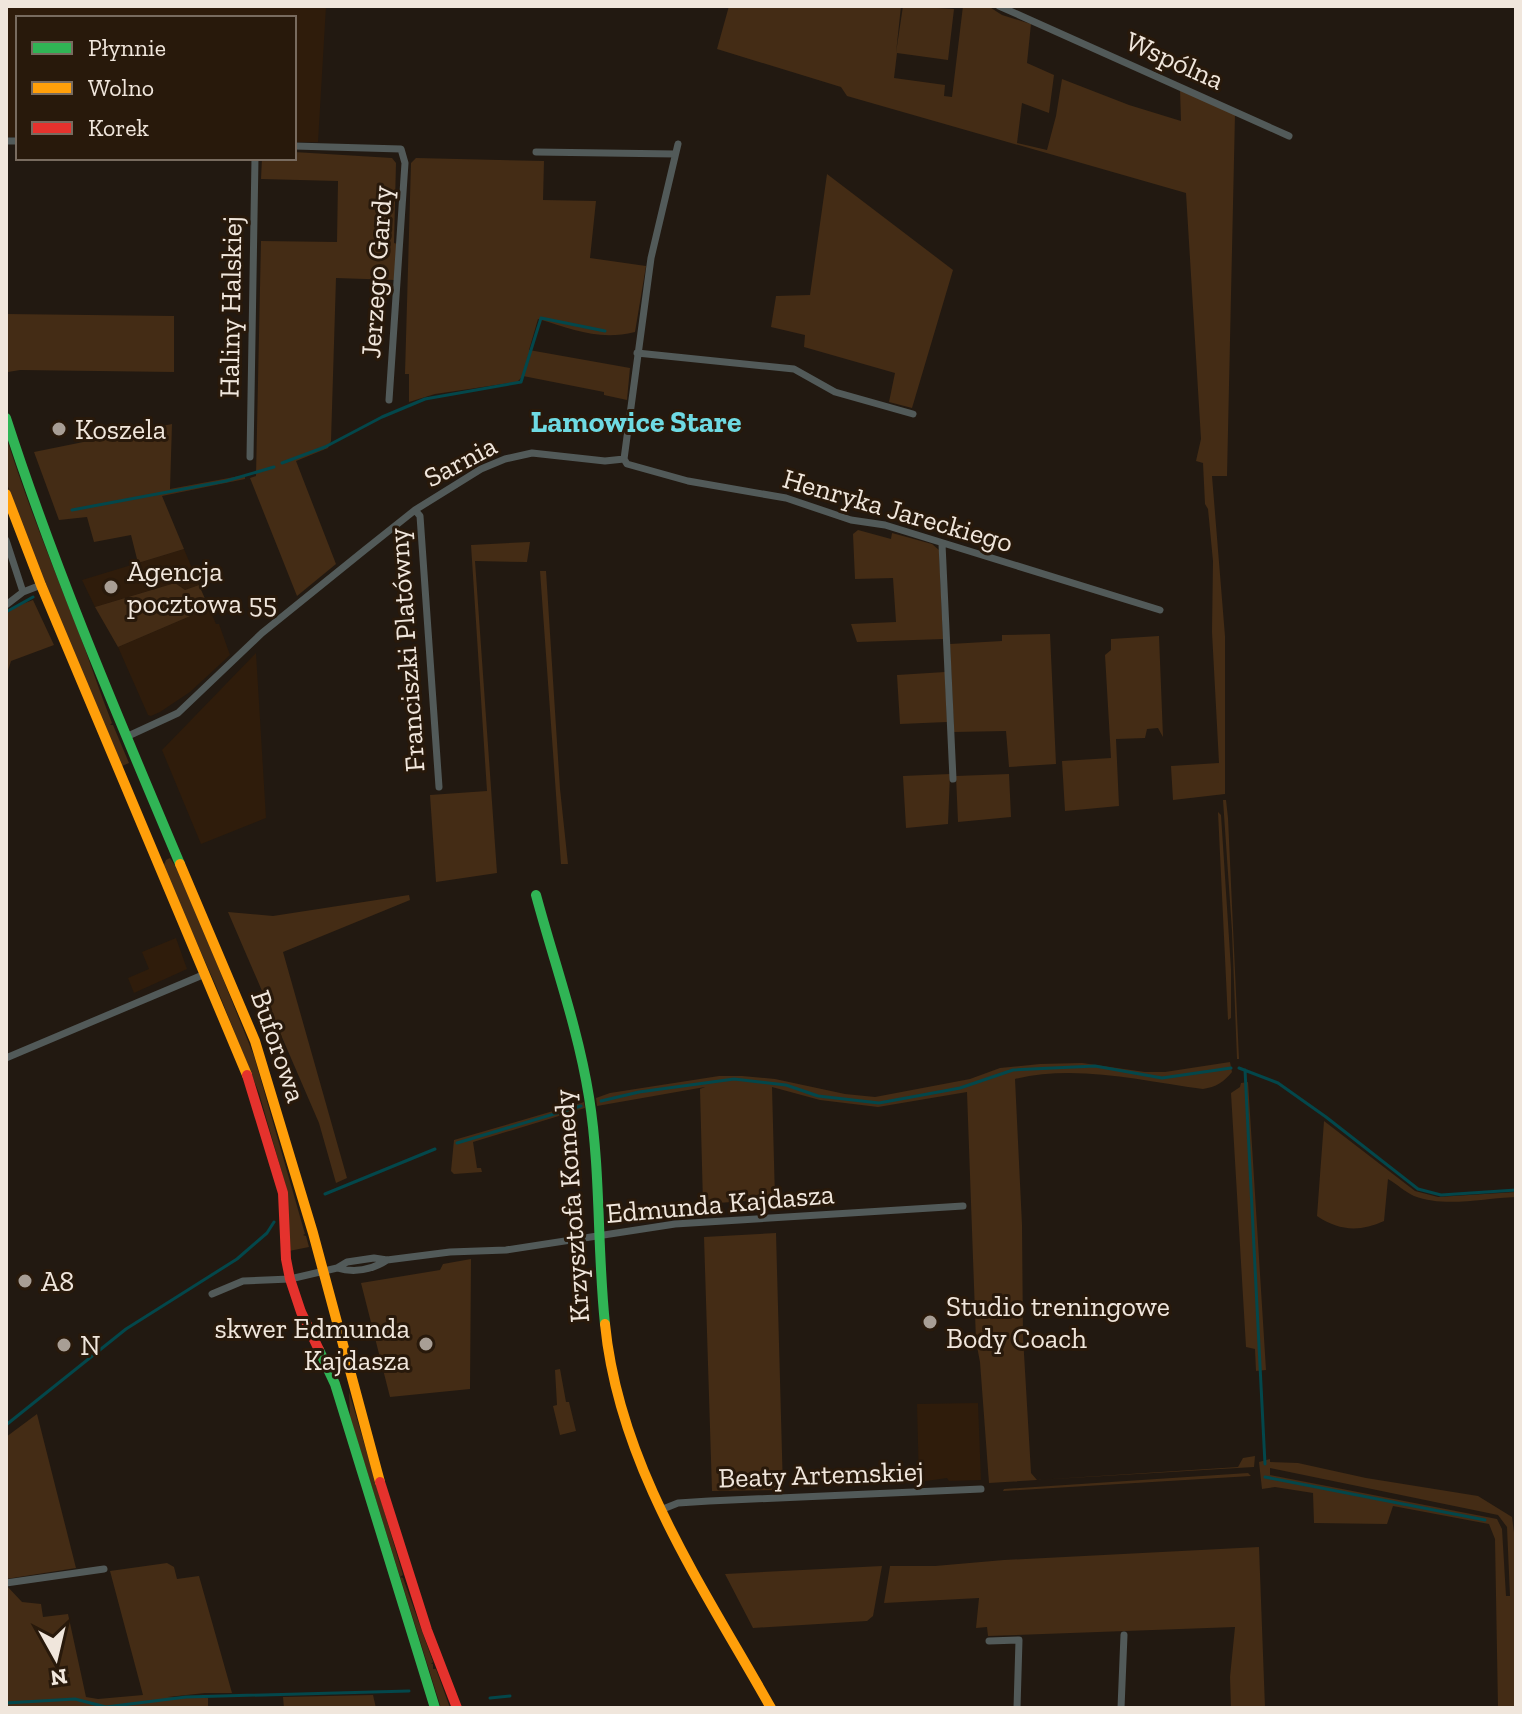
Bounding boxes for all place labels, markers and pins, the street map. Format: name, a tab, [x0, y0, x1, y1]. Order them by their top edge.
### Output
place label: Koszela	[75, 413, 167, 446]
marker: Koszela	[50, 420, 68, 438]
place label: Agencja pocztowa 55	[127, 555, 277, 620]
marker: Agencja pocztowa 55	[102, 578, 120, 596]
place label: A8	[41, 1265, 74, 1298]
marker: A8	[16, 1272, 34, 1290]
place label: Studio treningowe Body Coach	[946, 1290, 1170, 1355]
place label: skwer Edmunda Kajdasza	[215, 1312, 410, 1377]
marker: Studio treningowe Body Coach	[921, 1313, 939, 1331]
place label: N	[80, 1329, 101, 1362]
marker: skwer Edmunda Kajdasza	[417, 1335, 435, 1353]
marker: N	[55, 1336, 73, 1354]

